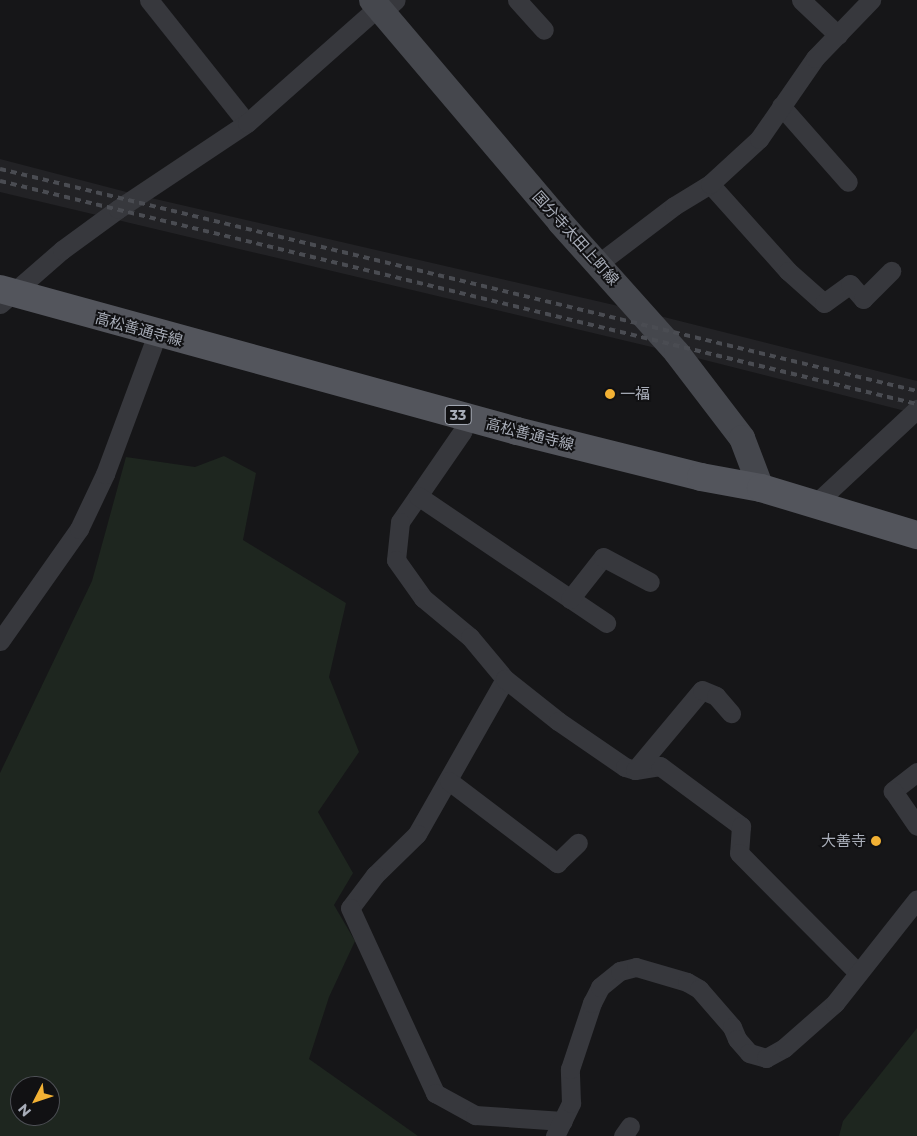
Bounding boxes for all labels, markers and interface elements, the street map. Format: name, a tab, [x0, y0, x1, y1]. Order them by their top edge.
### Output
street label: 国分寺太田上町線	[529, 187, 623, 289]
street label: 高松善通寺線	[93, 309, 185, 349]
place label: 一福	[620, 385, 650, 403]
marker: 一福	[604, 388, 616, 400]
road number: 33	[444, 404, 472, 426]
street label: 高松善通寺線	[484, 414, 576, 454]
place label: 大善寺	[821, 832, 866, 850]
marker: 大善寺	[870, 835, 882, 847]
north arrow	[10, 1076, 60, 1126]
text: N	[14, 1100, 35, 1120]

